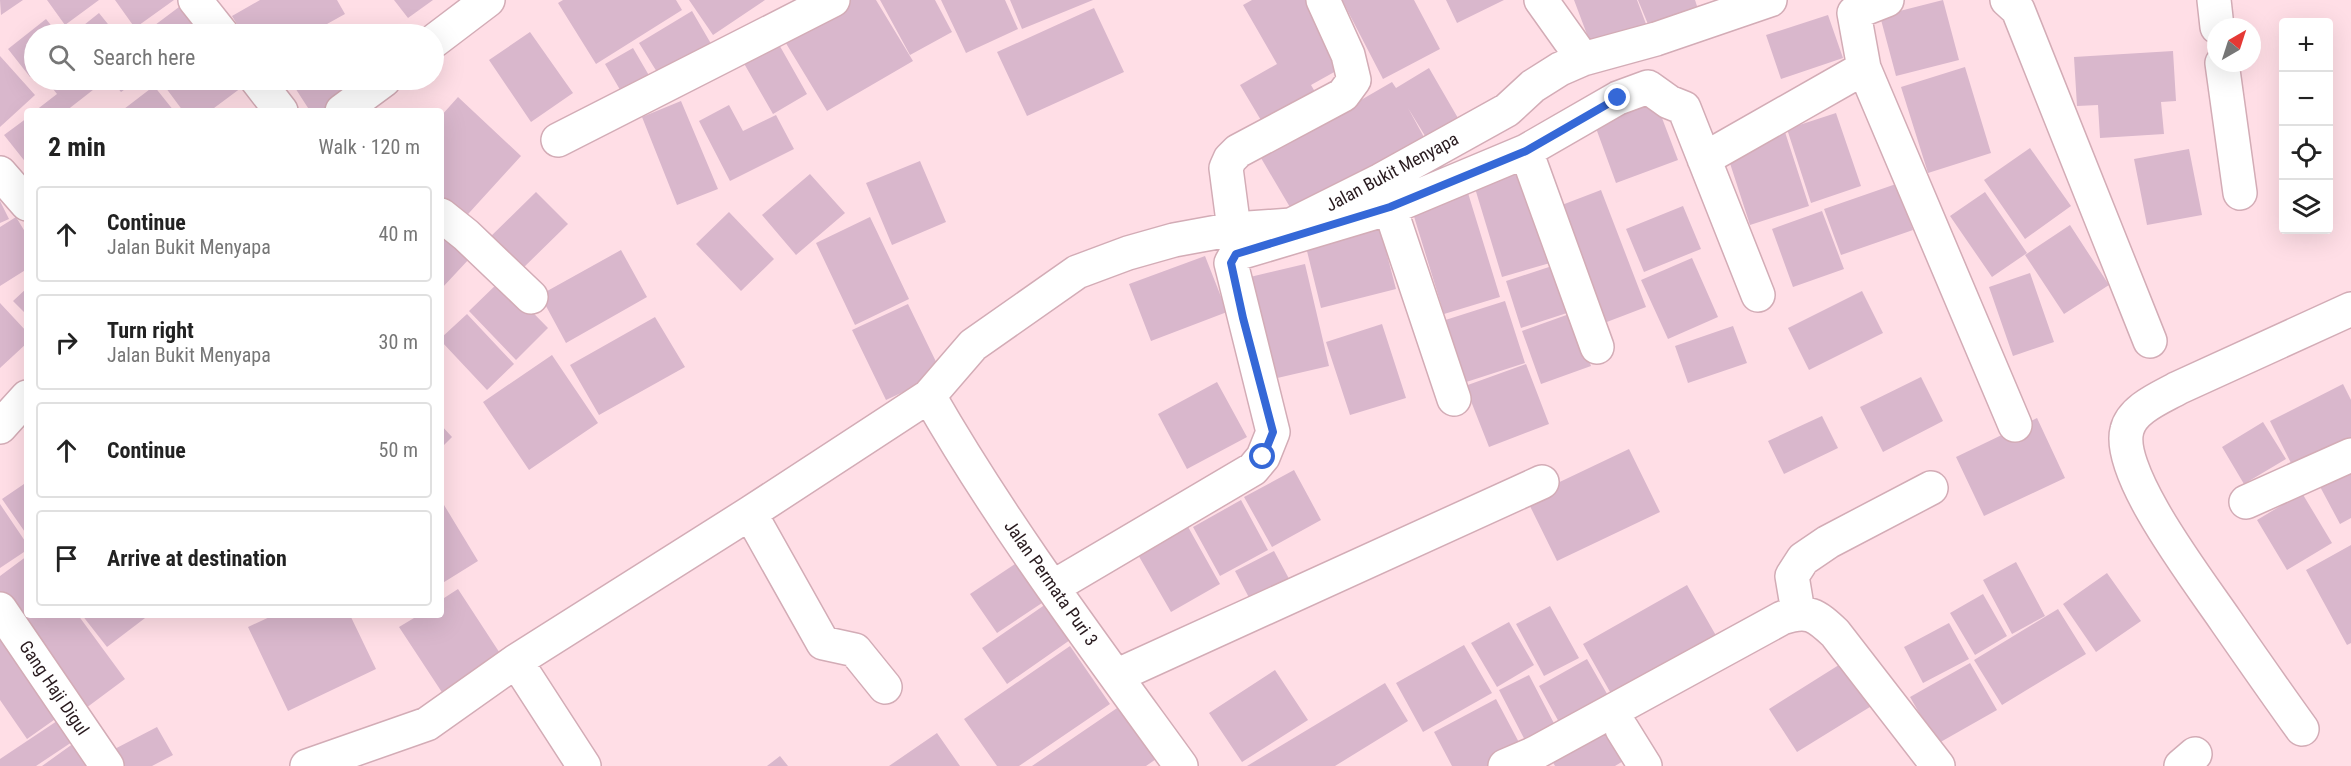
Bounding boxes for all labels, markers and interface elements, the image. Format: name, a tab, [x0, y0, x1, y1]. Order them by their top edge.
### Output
north arrow	[2207, 18, 2261, 72]
map controls	[2279, 18, 2333, 234]
button: +	[2279, 18, 2333, 72]
search box	[24, 24, 444, 90]
icon: search	[45, 41, 78, 74]
text: Search here	[93, 45, 195, 70]
button: −	[2279, 72, 2333, 126]
route end	[1604, 84, 1630, 110]
button: locate	[2279, 126, 2333, 180]
street label: Jalan Bukit Menyapa	[1322, 128, 1462, 215]
text: 2 min	[48, 132, 106, 162]
text: Walk · 120 m	[319, 135, 420, 159]
button: layers	[2279, 180, 2333, 234]
text: Continue	[107, 210, 186, 235]
icon: ahead	[50, 218, 83, 251]
text: 40 m	[379, 222, 418, 246]
text: Jalan Bukit Menyapa	[107, 235, 271, 259]
text: Turn right	[107, 318, 194, 343]
icon: right	[50, 326, 83, 359]
text: 30 m	[379, 330, 418, 354]
text: Jalan Bukit Menyapa	[107, 343, 271, 367]
icon: ahead	[50, 434, 83, 467]
text: Continue	[107, 438, 186, 463]
text: 50 m	[379, 438, 418, 462]
route start	[1249, 443, 1275, 469]
street label: Jalan Permata Puri 3	[1000, 516, 1103, 649]
icon: arrive	[50, 542, 83, 575]
text: Arrive at destination	[107, 546, 287, 571]
street label: Gang Haji Digul	[15, 637, 94, 739]

